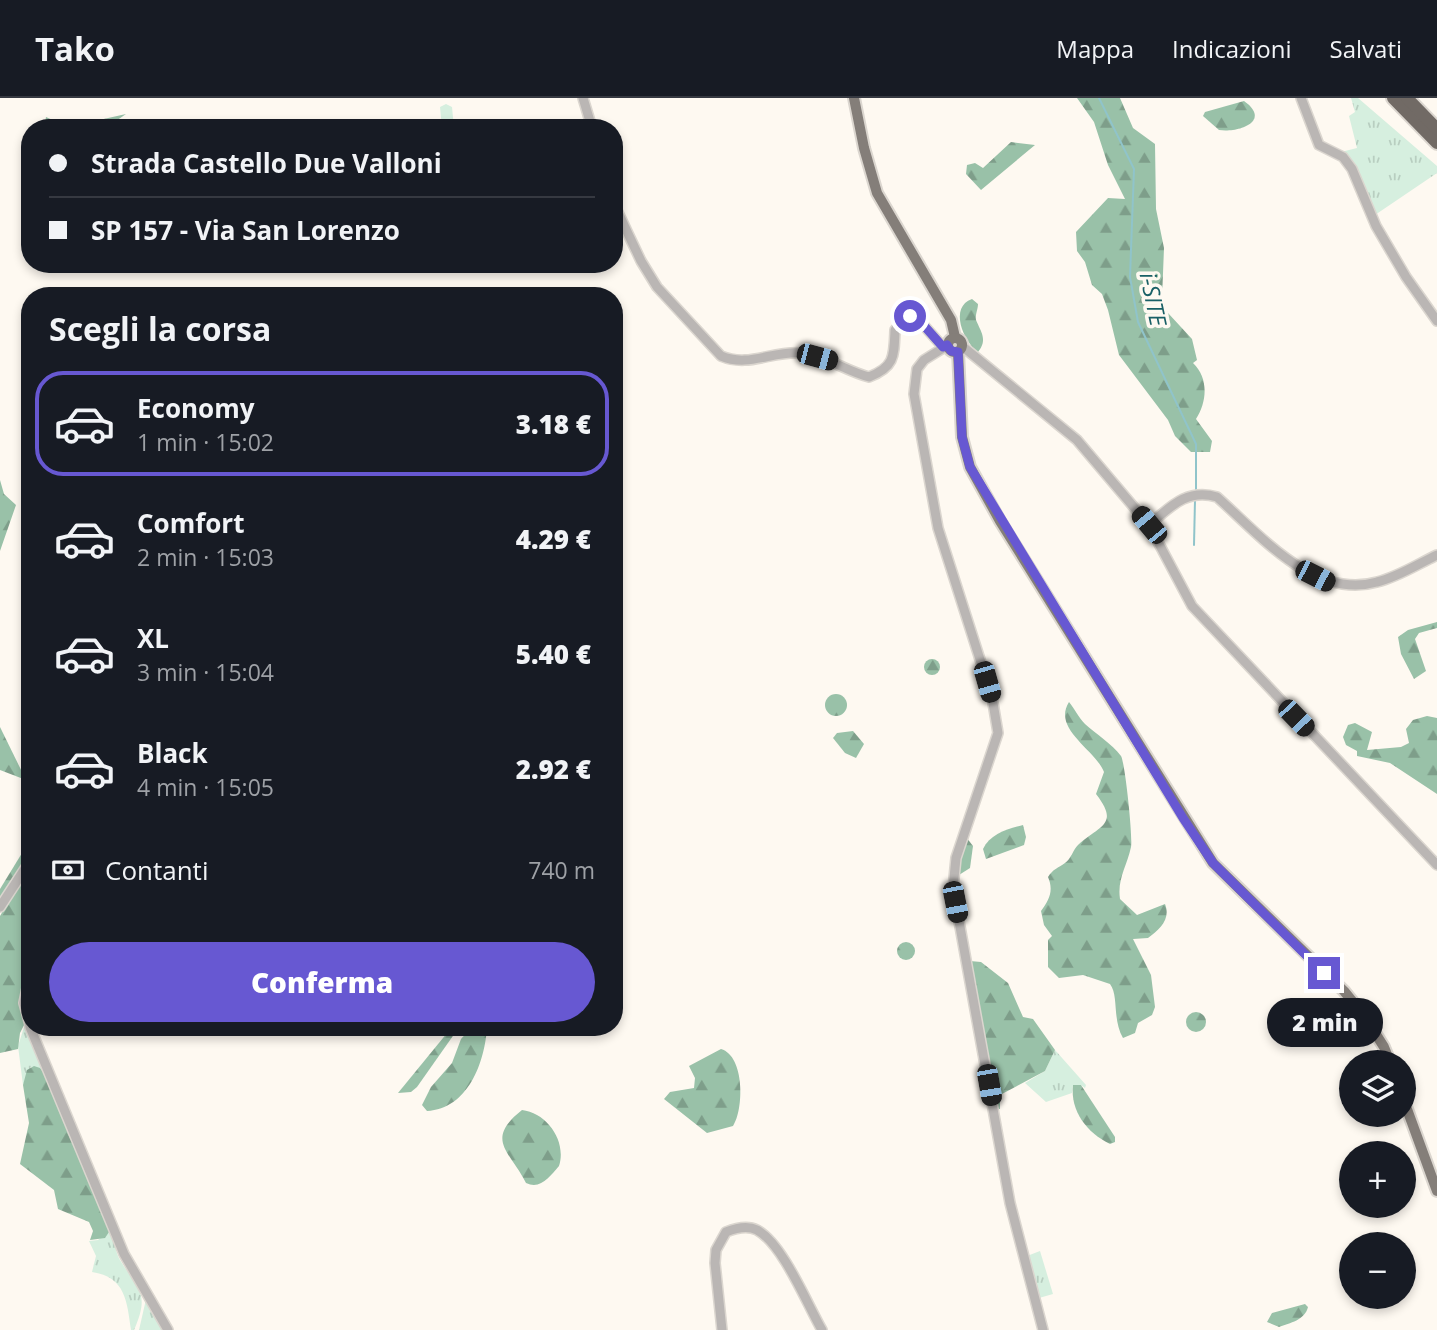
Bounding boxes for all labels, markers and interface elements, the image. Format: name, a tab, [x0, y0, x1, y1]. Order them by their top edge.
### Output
text: Tako	[35, 26, 115, 71]
text: Mappa	[1056, 32, 1134, 65]
text: Indicazioni	[1172, 32, 1292, 65]
text: Salvati	[1330, 32, 1402, 65]
text: Strada Castello Due Valloni	[91, 145, 442, 181]
text: SP 157 - Via San Lorenzo	[91, 212, 400, 248]
water label: i-SITE	[1133, 269, 1176, 330]
route start	[894, 300, 926, 332]
text: Scegli la corsa	[49, 307, 271, 350]
car	[794, 341, 841, 373]
text: Economy	[137, 390, 255, 426]
icon: car	[53, 392, 116, 455]
text: 3.18 €	[516, 406, 591, 442]
text: 1 min · 15:02	[137, 426, 274, 458]
car	[1128, 502, 1171, 548]
text: Comfort	[137, 505, 244, 541]
icon: car	[53, 507, 116, 570]
text: 4.29 €	[516, 521, 591, 557]
text: 2 min · 15:03	[137, 541, 274, 573]
car	[1292, 557, 1339, 595]
text: XL	[137, 620, 169, 656]
icon: car	[53, 622, 116, 685]
text: 5.40 €	[516, 636, 591, 672]
text: 3 min · 15:04	[137, 656, 274, 688]
car	[972, 659, 1003, 705]
car	[1274, 696, 1319, 740]
text: Black	[137, 735, 208, 771]
icon: car	[53, 737, 116, 800]
text: 2.92 €	[516, 751, 591, 787]
text: 4 min · 15:05	[137, 771, 274, 803]
icon: cash	[49, 851, 87, 889]
text: Contanti	[105, 852, 208, 888]
text: 740 m	[528, 854, 595, 886]
car	[941, 879, 970, 925]
button: Conferma	[49, 942, 595, 1022]
route end	[1308, 957, 1340, 989]
callout: 2 min	[1266, 998, 1382, 1046]
text: 2 min	[1292, 1006, 1358, 1038]
map controls	[1339, 1050, 1416, 1309]
button: layers	[1339, 1050, 1416, 1127]
car	[976, 1062, 1003, 1108]
button: +	[1339, 1141, 1416, 1218]
button: −	[1339, 1232, 1416, 1309]

